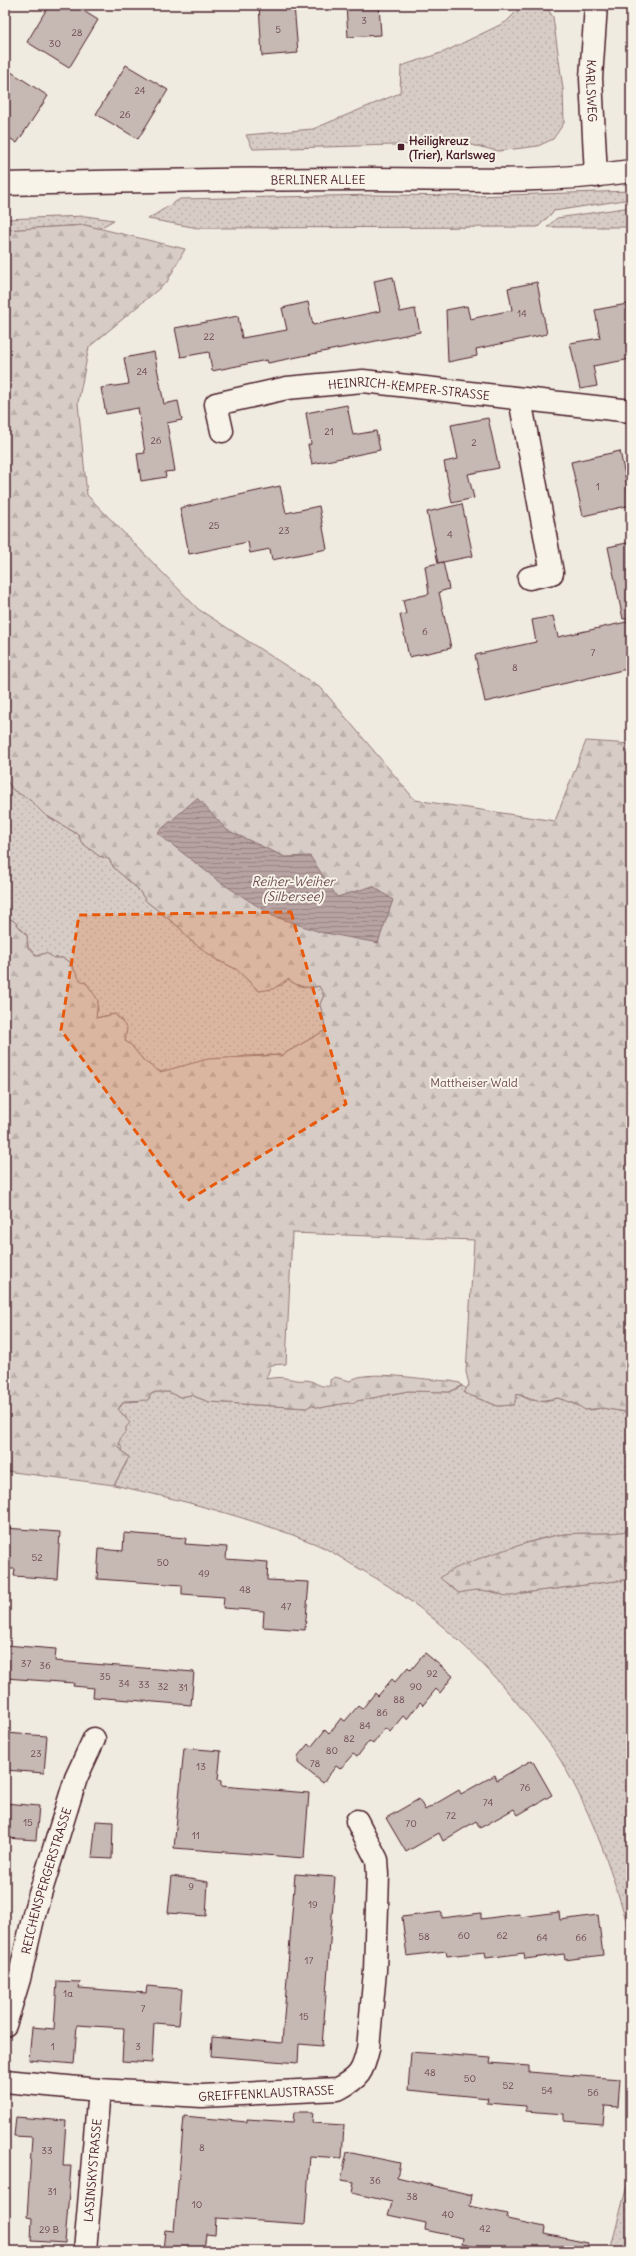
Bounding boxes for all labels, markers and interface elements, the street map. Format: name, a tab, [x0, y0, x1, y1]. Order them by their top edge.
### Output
house number: 3	[361, 14, 367, 27]
house number: 5	[275, 23, 281, 36]
house number: 28	[71, 26, 83, 39]
house number: 30	[49, 37, 61, 50]
street label: KARLSWEG	[583, 59, 601, 123]
house number: 24	[134, 84, 146, 97]
house number: 26	[119, 108, 131, 121]
place label: Heiligkreuz (Trier), Karlsweg	[409, 133, 496, 163]
marker: Heiligkreuz (Trier), Karlsweg	[396, 142, 406, 152]
street label: BERLINER ALLEE	[270, 172, 365, 187]
house number: 14	[517, 307, 527, 320]
house number: 22	[204, 330, 215, 343]
house number: 24	[136, 365, 148, 378]
street label: HEINRICH-KEMPER-STRASSE	[327, 373, 491, 403]
house number: 21	[324, 425, 334, 438]
house number: 26	[150, 434, 162, 447]
house number: 2	[471, 436, 477, 449]
house number: 1	[596, 480, 600, 493]
house number: 25	[208, 519, 220, 532]
house number: 23	[278, 524, 290, 537]
house number: 4	[447, 528, 453, 541]
house number: 6	[422, 625, 428, 638]
house number: 7	[591, 646, 596, 659]
house number: 8	[512, 661, 518, 674]
water label: Reiher-Weiher (Silbersee)	[251, 873, 336, 905]
park label: Mattheiser Wald	[430, 1075, 518, 1090]
house number: 52	[31, 1551, 43, 1564]
house number: 50	[157, 1556, 169, 1569]
house number: 49	[198, 1567, 210, 1580]
house number: 48	[239, 1583, 251, 1596]
house number: 47	[281, 1600, 291, 1613]
house number: 37	[21, 1657, 31, 1670]
house number: 36	[39, 1659, 51, 1672]
house number: 92	[426, 1667, 438, 1680]
house number: 35	[99, 1670, 111, 1683]
house number: 34	[118, 1677, 130, 1690]
house number: 33	[138, 1678, 150, 1691]
house number: 32	[157, 1680, 169, 1693]
house number: 90	[410, 1680, 422, 1693]
house number: 31	[178, 1681, 188, 1694]
house number: 88	[393, 1693, 405, 1706]
house number: 86	[376, 1706, 388, 1719]
house number: 84	[359, 1719, 371, 1732]
house number: 82	[343, 1732, 355, 1745]
house number: 80	[326, 1744, 338, 1757]
house number: 23	[30, 1747, 42, 1760]
house number: 78	[310, 1757, 321, 1770]
house number: 13	[196, 1760, 206, 1773]
house number: 76	[520, 1781, 530, 1794]
house number: 74	[483, 1796, 493, 1809]
street label: REICHENSPERGERSTRASSE	[18, 1805, 74, 1956]
house number: 72	[446, 1809, 457, 1822]
house number: 15	[23, 1816, 33, 1829]
house number: 70	[405, 1817, 417, 1830]
house number: 11	[192, 1829, 200, 1842]
house number: 9	[188, 1880, 194, 1893]
house number: 19	[308, 1898, 318, 1911]
house number: 60	[458, 1929, 470, 1942]
house number: 62	[496, 1929, 508, 1942]
house number: 58	[418, 1930, 430, 1943]
house number: 64	[536, 1931, 548, 1944]
house number: 66	[575, 1931, 587, 1944]
house number: 17	[305, 1954, 314, 1967]
house number: 1a	[63, 1987, 73, 2000]
house number: 7	[141, 2002, 146, 2015]
house number: 15	[299, 2010, 309, 2023]
house number: 1	[51, 2040, 55, 2053]
house number: 3	[135, 2040, 141, 2053]
house number: 48	[424, 2066, 436, 2079]
house number: 50	[464, 2072, 476, 2085]
house number: 52	[502, 2079, 514, 2092]
street label: GREIFFENKLAUSTRASSE	[198, 2082, 335, 2104]
house number: 54	[541, 2084, 553, 2097]
house number: 56	[587, 2086, 599, 2099]
street label: LASINSKYSTRASSE	[80, 2118, 104, 2223]
house number: 8	[199, 2141, 205, 2154]
house number: 33	[41, 2144, 53, 2157]
house number: 36	[369, 2174, 381, 2187]
house number: 31	[47, 2185, 57, 2198]
house number: 38	[406, 2190, 418, 2203]
house number: 10	[192, 2198, 202, 2211]
house number: 40	[442, 2208, 454, 2221]
house number: 42	[479, 2222, 491, 2235]
house number: 29 B	[39, 2223, 60, 2236]

